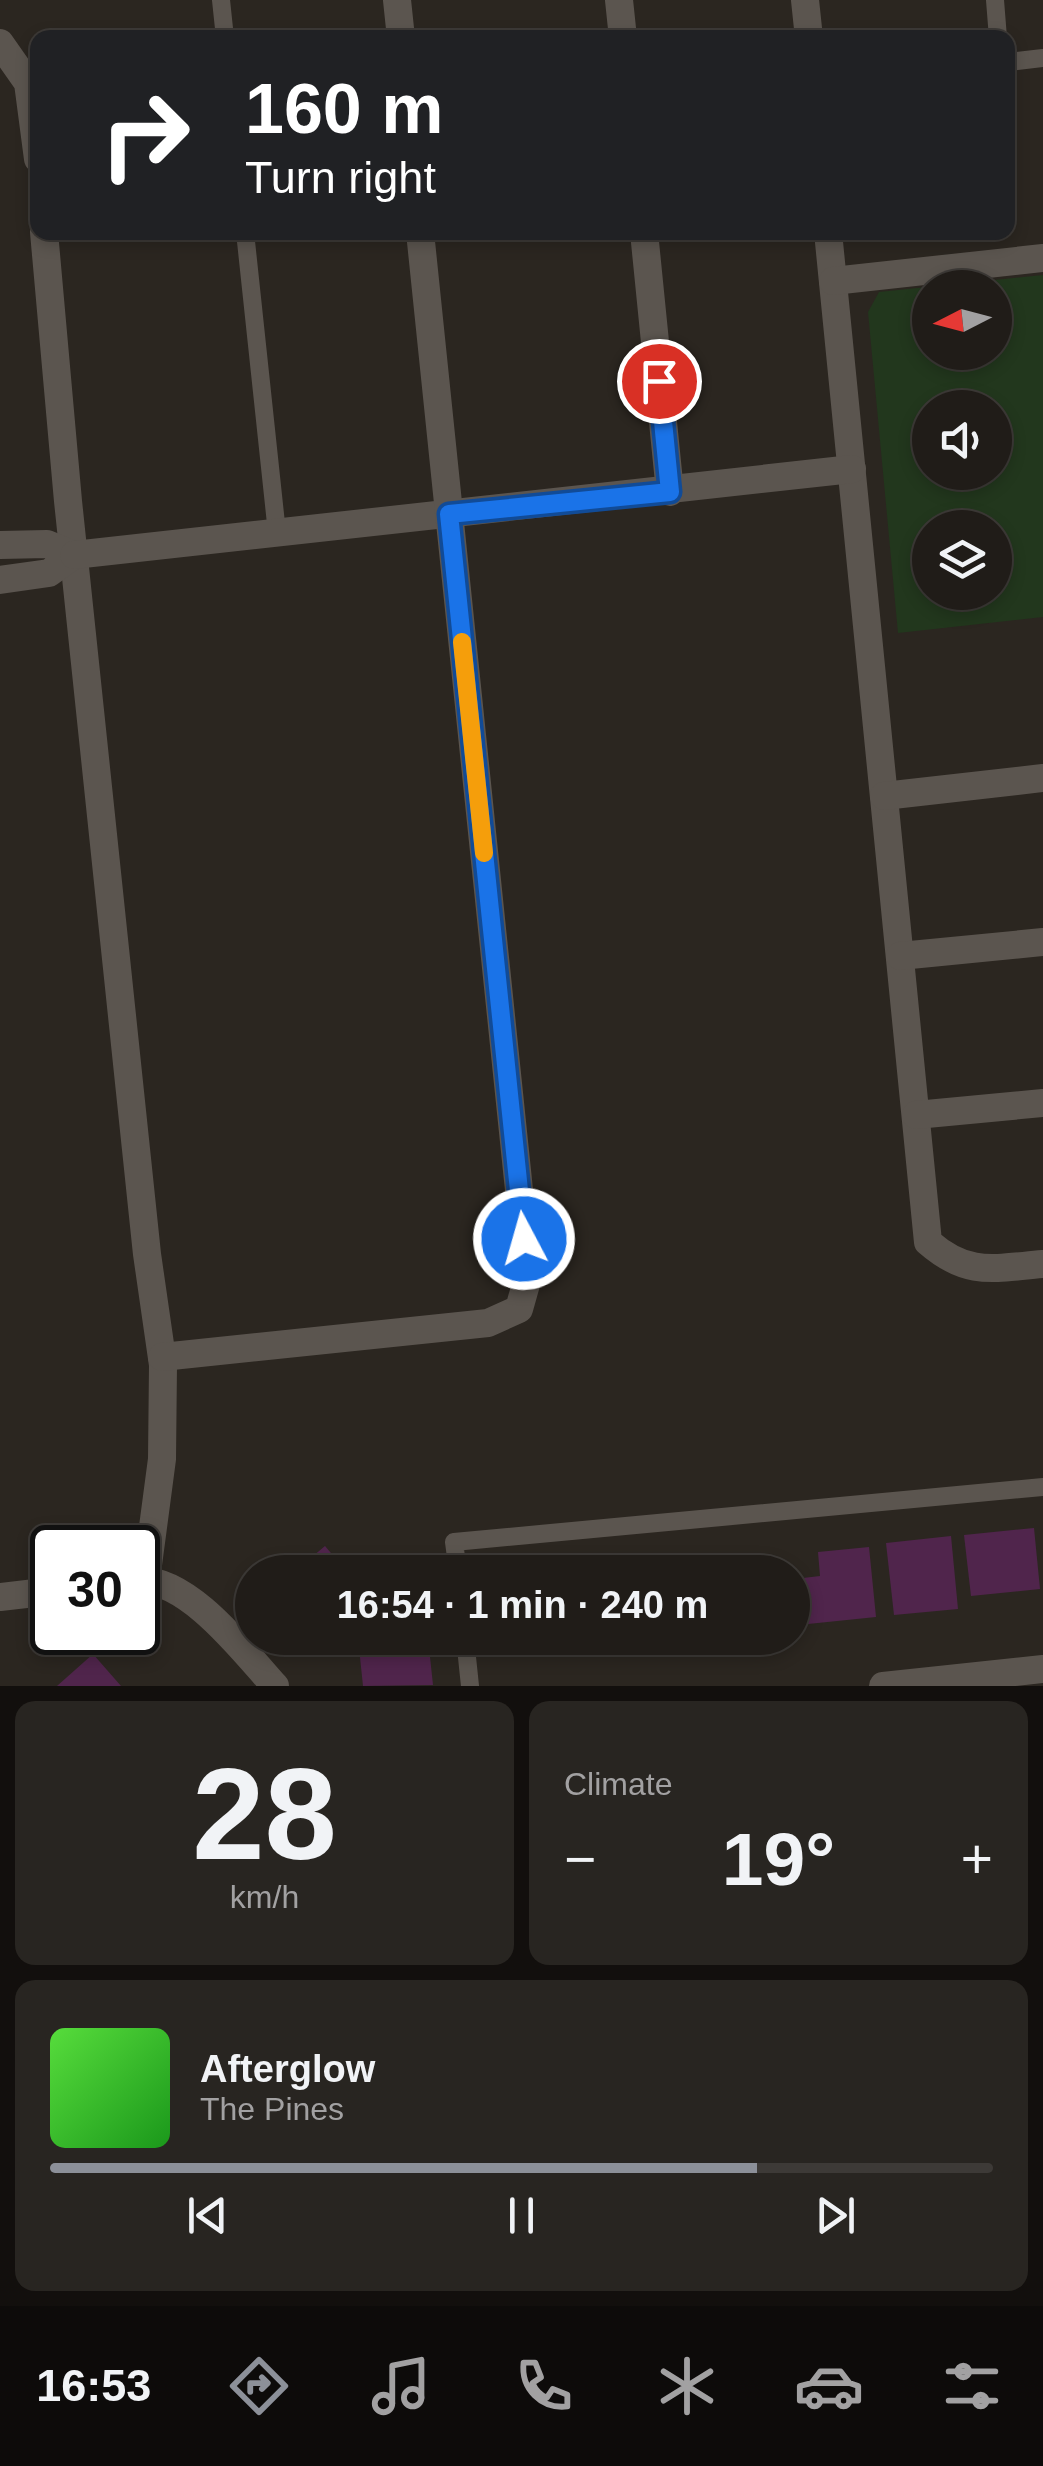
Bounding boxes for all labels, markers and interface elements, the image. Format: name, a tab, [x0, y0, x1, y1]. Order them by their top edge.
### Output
icon: right	[80, 70, 210, 200]
text: 160 m	[245, 70, 443, 148]
text: Turn right	[245, 152, 436, 203]
north arrow	[912, 270, 1012, 370]
map controls	[912, 270, 1012, 610]
pin	[617, 339, 702, 424]
icon: arrive	[632, 354, 687, 409]
button: sound	[912, 390, 1012, 490]
button: layers	[912, 510, 1012, 610]
position arrow	[472, 1187, 576, 1291]
speed limit sign: 30	[30, 1525, 160, 1655]
text: 16:54 · 1 min · 240 m	[337, 1584, 708, 1626]
text: 28	[192, 1741, 337, 1887]
text: Climate	[564, 1766, 672, 1802]
text: 19°	[722, 1817, 835, 1901]
text: −	[564, 1828, 596, 1890]
text: +	[961, 1828, 993, 1890]
text: km/h	[230, 1879, 299, 1915]
text: Afterglow	[200, 2048, 375, 2090]
text: The Pines	[200, 2091, 344, 2127]
icon: previous	[180, 2188, 235, 2243]
icon: pause	[494, 2188, 549, 2243]
icon: next	[808, 2188, 863, 2243]
icon: directions	[224, 2351, 294, 2421]
icon: music	[366, 2351, 436, 2421]
icon: phone	[509, 2351, 579, 2421]
icon: climate	[652, 2351, 722, 2421]
icon: car	[794, 2351, 864, 2421]
icon: filters	[937, 2351, 1007, 2421]
text: 16:53	[36, 2360, 151, 2411]

